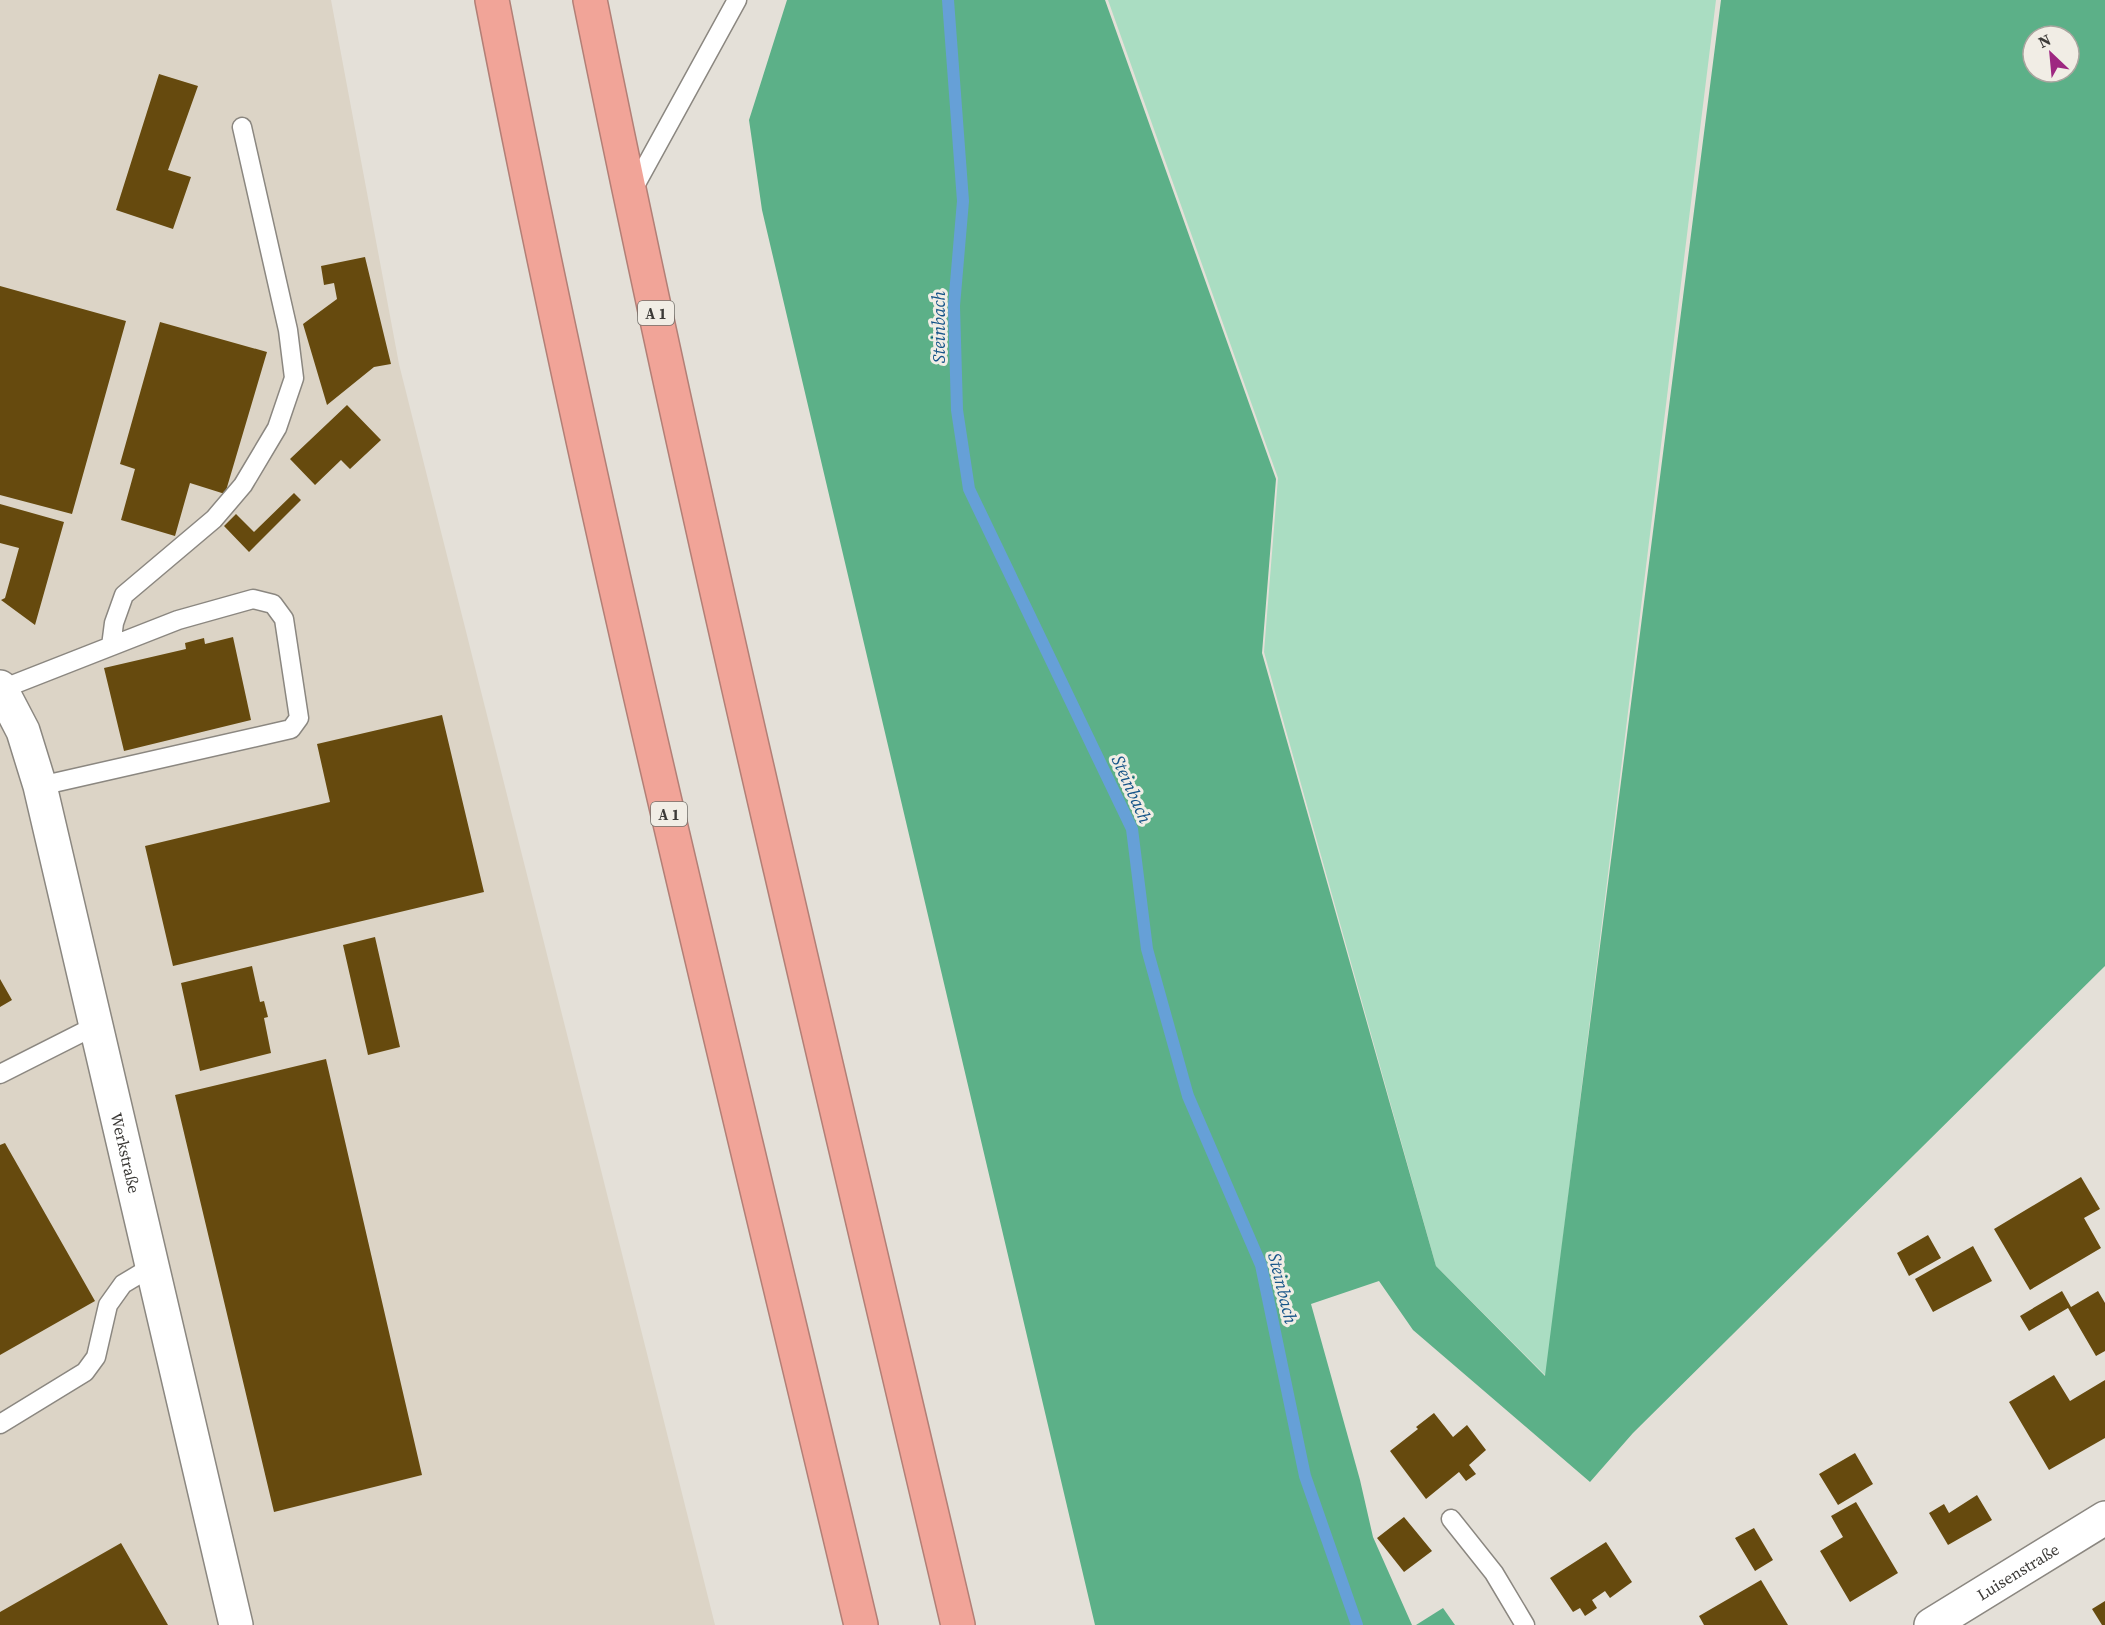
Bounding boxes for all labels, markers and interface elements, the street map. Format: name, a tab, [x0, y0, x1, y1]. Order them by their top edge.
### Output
north arrow	[2021, 24, 2081, 84]
text: N	[2034, 28, 2055, 53]
water label: Steinbach	[926, 291, 951, 363]
road number: A 1	[638, 301, 674, 325]
water label: Steinbach	[1106, 751, 1158, 827]
road number: A 1	[651, 802, 687, 826]
street label: Werkstraße	[106, 1110, 146, 1195]
water label: Steinbach	[1262, 1250, 1304, 1326]
street label: Luisenstraße	[1973, 1538, 2063, 1605]

